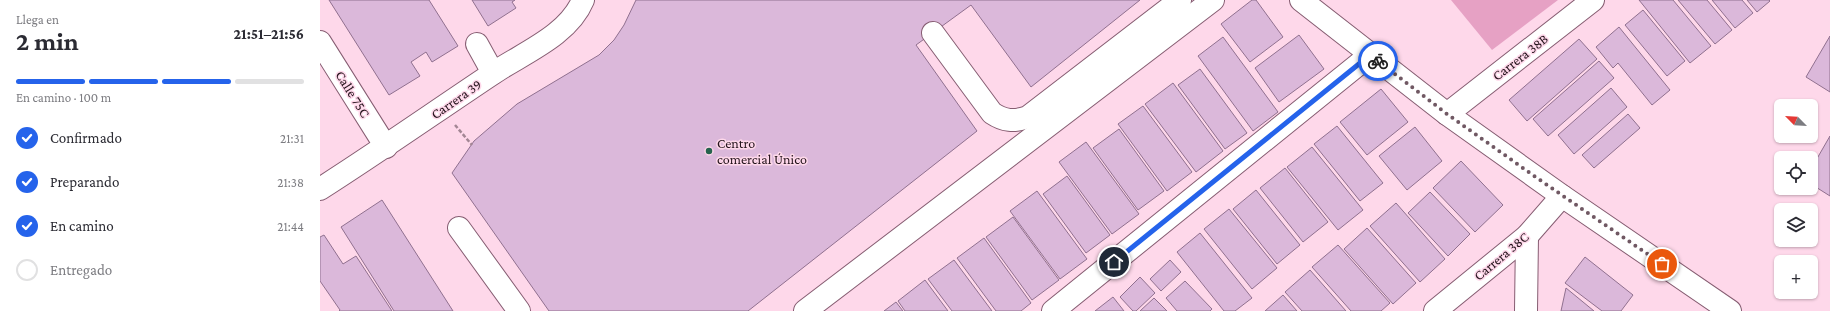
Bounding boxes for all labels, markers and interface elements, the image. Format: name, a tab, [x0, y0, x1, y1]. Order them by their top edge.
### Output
text: Llega en	[16, 12, 59, 27]
text: 21:51–21:56	[233, 26, 304, 42]
text: 2 min	[16, 27, 79, 56]
street label: Carrera 38B	[1489, 30, 1551, 84]
courier	[1358, 41, 1398, 81]
icon: bike	[1367, 50, 1389, 72]
street label: Calle 75C	[332, 68, 374, 120]
street label: Carrera 39	[428, 76, 484, 122]
text: En camino · 100 m	[16, 90, 111, 105]
north arrow	[1774, 99, 1818, 143]
map controls	[1774, 99, 1818, 299]
icon: check	[16, 127, 38, 149]
text: Confirmado	[50, 130, 122, 146]
text: 21:31	[280, 131, 304, 146]
place label: Centro comercial Único	[717, 135, 807, 167]
marker: Centro comercial Único	[704, 146, 714, 156]
button: locate	[1774, 151, 1818, 195]
icon: check	[16, 171, 38, 193]
text: Preparando	[50, 174, 119, 190]
text: 21:38	[277, 175, 304, 190]
button: layers	[1774, 203, 1818, 247]
icon: check	[16, 215, 38, 237]
text: En camino	[50, 218, 114, 234]
text: 21:44	[277, 219, 304, 234]
street label: Carrera 38C	[1470, 228, 1532, 284]
pin	[1097, 245, 1131, 279]
pin	[1645, 247, 1679, 281]
icon: home	[1103, 251, 1125, 273]
icon: bag	[1651, 253, 1673, 275]
button: +	[1774, 255, 1818, 299]
text: Entregado	[50, 262, 112, 278]

